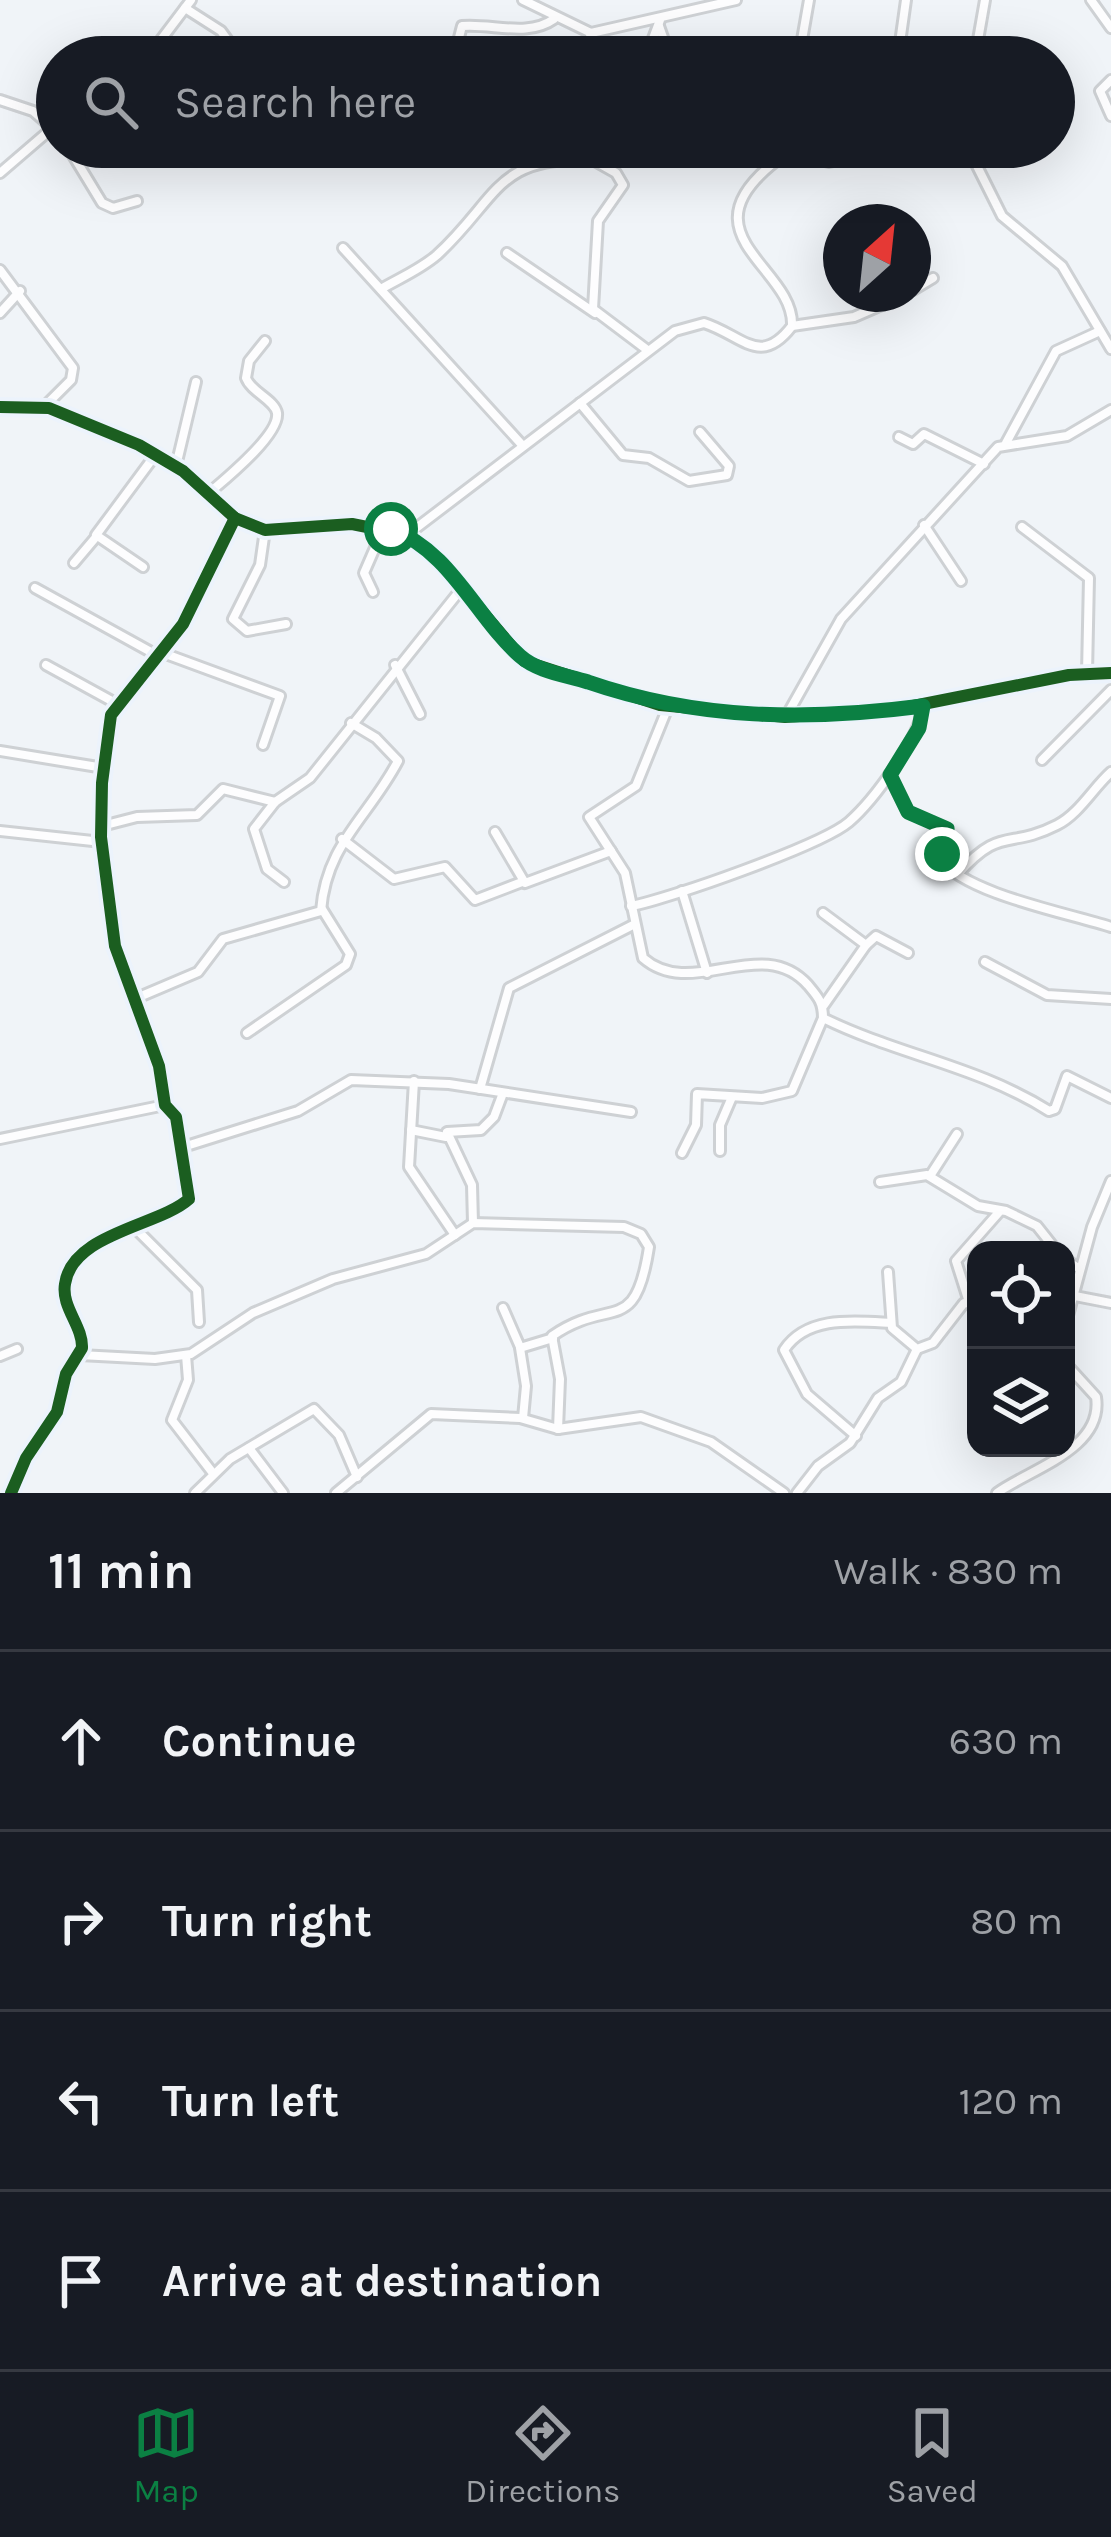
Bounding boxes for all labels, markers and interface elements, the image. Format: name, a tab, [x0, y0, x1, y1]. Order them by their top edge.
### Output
search box	[36, 36, 1075, 168]
icon: search	[78, 69, 144, 135]
text: Search here	[174, 76, 416, 128]
north arrow	[823, 204, 931, 312]
route start	[364, 502, 418, 556]
route end	[915, 827, 969, 881]
map controls	[967, 1241, 1075, 1457]
button: locate	[967, 1241, 1075, 1349]
button: layers	[967, 1349, 1075, 1457]
text: 11 min	[48, 1541, 194, 1601]
text: Walk · 830 m	[834, 1548, 1063, 1594]
icon: ahead	[48, 1708, 114, 1774]
text: Continue	[162, 1715, 357, 1767]
text: 630 m	[949, 1718, 1063, 1764]
icon: right	[48, 1888, 114, 1954]
text: Turn right	[162, 1895, 372, 1947]
text: 80 m	[970, 1898, 1063, 1944]
icon: left	[48, 2068, 114, 2134]
text: Turn left	[162, 2075, 339, 2127]
text: 120 m	[959, 2078, 1063, 2124]
icon: arrive	[48, 2248, 114, 2314]
text: Arrive at destination	[162, 2255, 602, 2307]
tab: Map	[133, 2400, 199, 2510]
tab: Directions	[465, 2400, 620, 2510]
tab: Saved	[887, 2400, 978, 2510]

